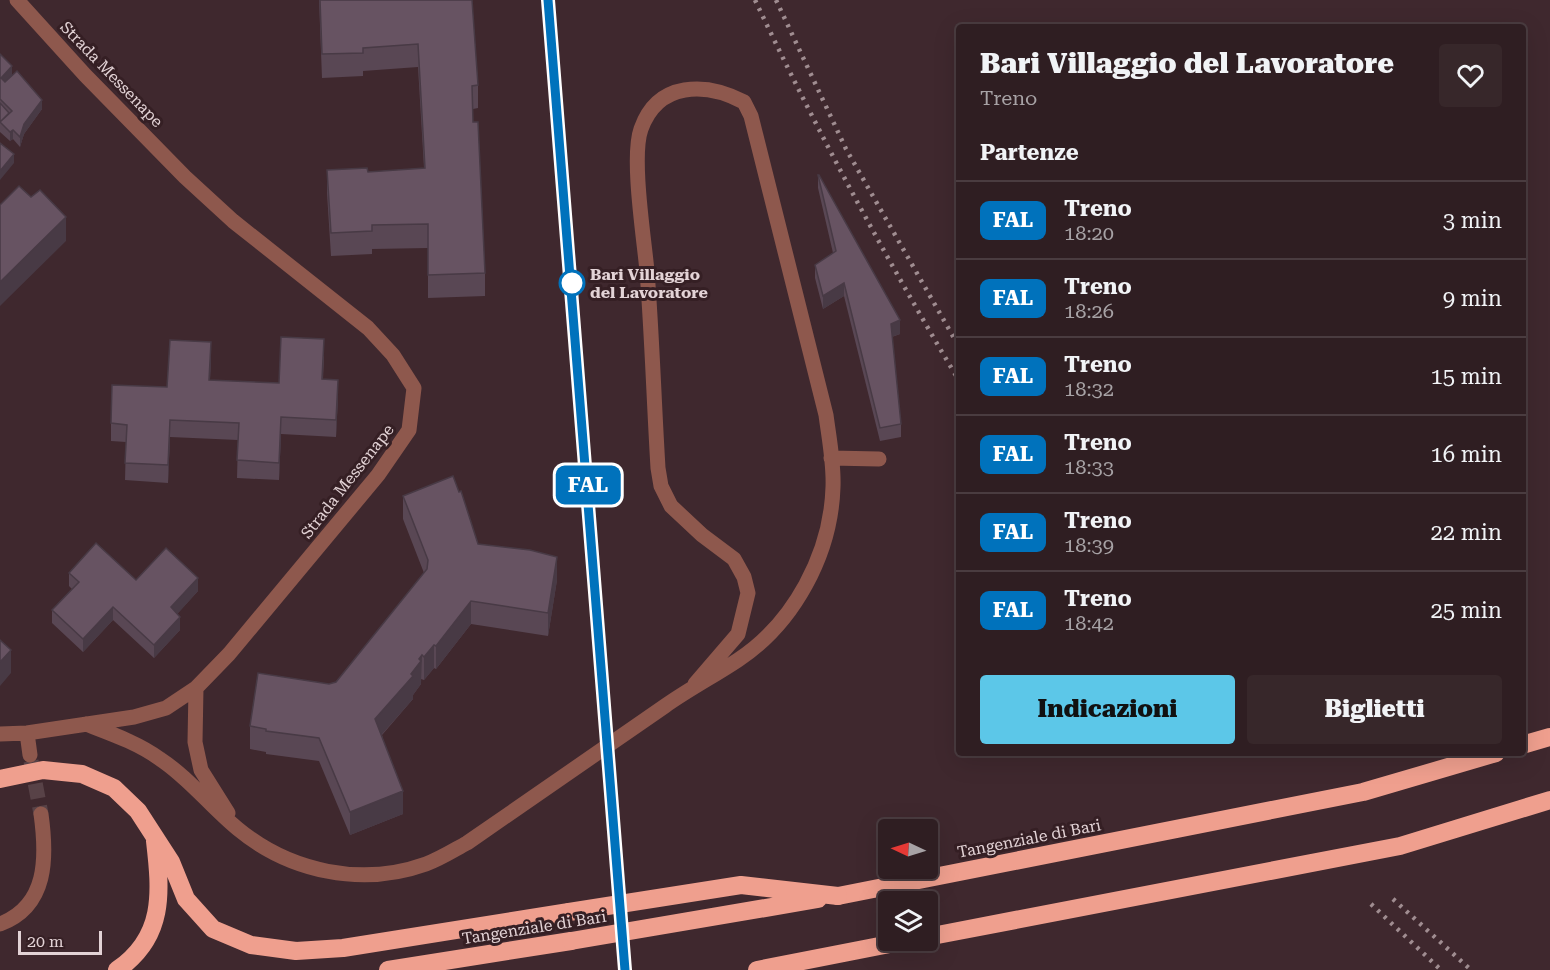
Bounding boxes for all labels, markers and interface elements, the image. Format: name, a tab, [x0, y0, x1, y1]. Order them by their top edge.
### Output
street label: Strada Messenape	[56, 18, 167, 131]
button: heart	[1439, 44, 1502, 107]
text: Bari Villaggio del Lavoratore	[980, 47, 1394, 80]
text: Treno	[980, 86, 1037, 110]
text: Partenze	[980, 140, 1079, 165]
text: Treno	[1064, 196, 1132, 221]
text: FAL	[993, 208, 1033, 232]
text: 3 min	[1443, 208, 1502, 233]
text: 18:20	[1064, 221, 1114, 245]
place label: Bari Villaggio del Lavoratore	[590, 265, 708, 302]
marker: Bari Villaggio del Lavoratore	[559, 270, 585, 296]
text: Treno	[1064, 274, 1132, 299]
text: FAL	[993, 286, 1033, 310]
text: 9 min	[1443, 286, 1502, 311]
text: 18:26	[1064, 299, 1114, 323]
text: Treno	[1064, 352, 1132, 377]
text: FAL	[993, 364, 1033, 388]
text: 15 min	[1431, 364, 1502, 389]
text: 18:32	[1064, 377, 1114, 401]
street label: Strada Messenape	[297, 420, 398, 542]
text: Treno	[1064, 430, 1132, 455]
text: FAL	[993, 442, 1033, 466]
text: 16 min	[1431, 442, 1502, 467]
text: 18:33	[1064, 455, 1114, 479]
line badge: FAL	[554, 466, 622, 504]
text: FAL	[568, 473, 608, 497]
text: Treno	[1064, 508, 1132, 533]
text: FAL	[993, 520, 1033, 544]
text: 22 min	[1431, 520, 1502, 545]
text: 18:39	[1064, 533, 1114, 557]
text: Treno	[1064, 586, 1132, 611]
text: FAL	[993, 598, 1033, 622]
text: 25 min	[1431, 598, 1502, 623]
text: 18:42	[1064, 611, 1114, 635]
button: Indicazioni	[980, 675, 1235, 744]
button: Biglietti	[1247, 675, 1502, 744]
street label: Tangenziale di Bari	[956, 815, 1103, 862]
north arrow	[878, 819, 938, 879]
map controls	[878, 819, 938, 951]
button: layers	[878, 891, 938, 951]
street label: Tangenziale di Bari	[461, 907, 608, 948]
scale bar	[18, 928, 102, 956]
text: 20 m	[27, 932, 64, 951]

